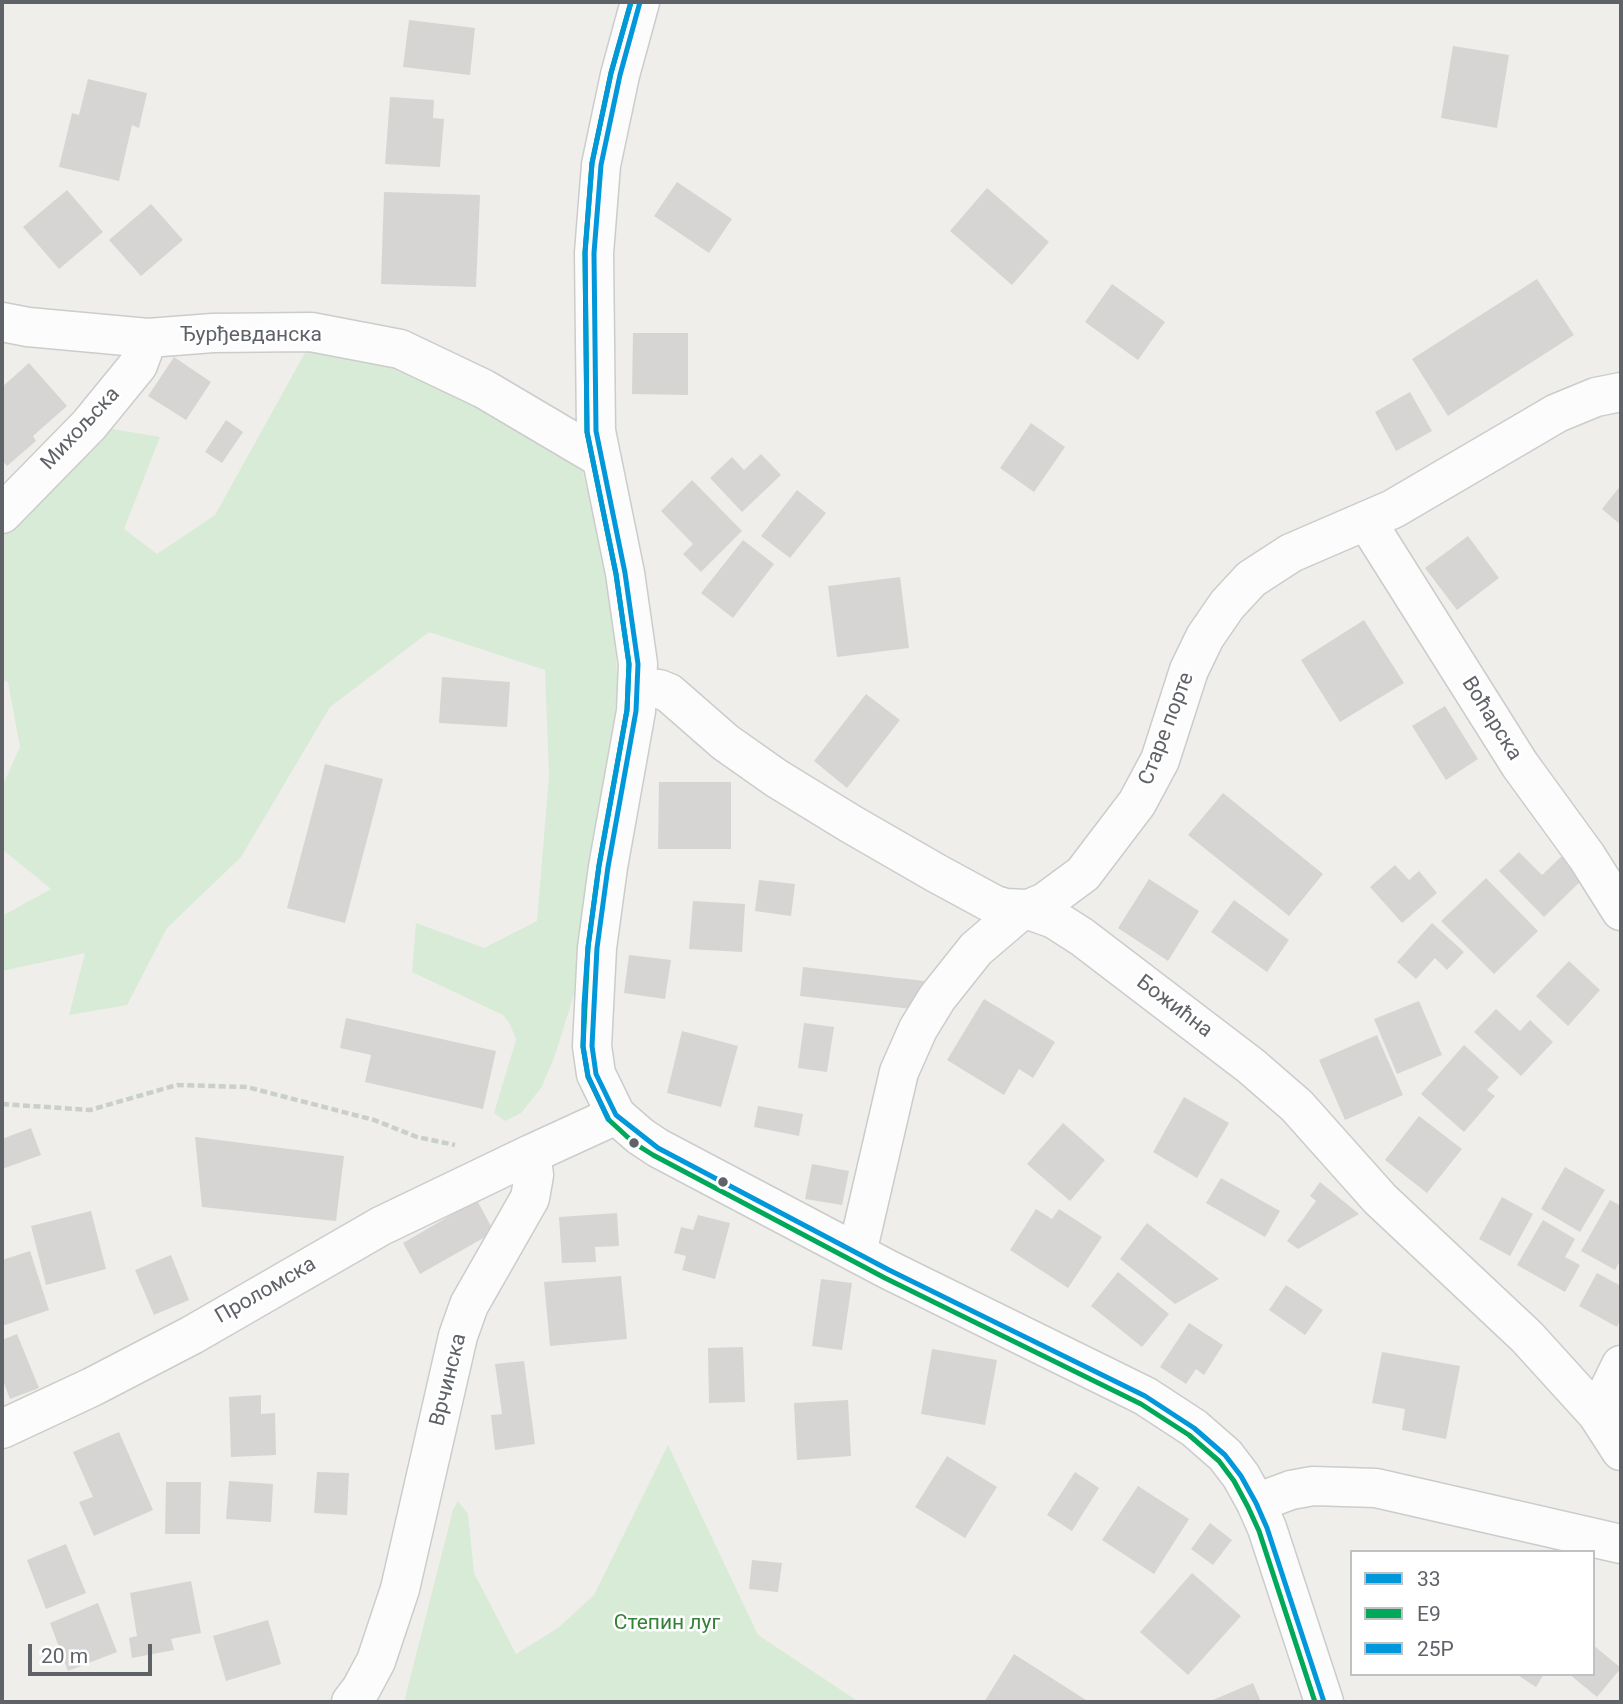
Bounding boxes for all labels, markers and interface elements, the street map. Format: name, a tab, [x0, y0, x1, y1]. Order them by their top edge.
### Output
street label: Ђурђевданска	[180, 323, 322, 349]
street label: Михољска	[36, 382, 126, 476]
street label: Старе порте	[1134, 669, 1200, 789]
street label: Воћарска	[1455, 672, 1527, 766]
street label: Божићна	[1131, 970, 1217, 1044]
unlabelled marker	[627, 1136, 641, 1150]
unlabelled marker	[716, 1175, 730, 1189]
street label: Проломска	[211, 1252, 321, 1330]
street label: Врчинска	[425, 1331, 473, 1429]
legend	[1350, 1550, 1595, 1676]
text: 33	[1417, 1567, 1441, 1591]
text: E9	[1417, 1602, 1441, 1626]
park label: Степин луг	[614, 1611, 720, 1637]
scale bar	[32, 1630, 156, 1674]
text: 25P	[1417, 1637, 1454, 1661]
text: 20 m	[41, 1644, 88, 1668]

